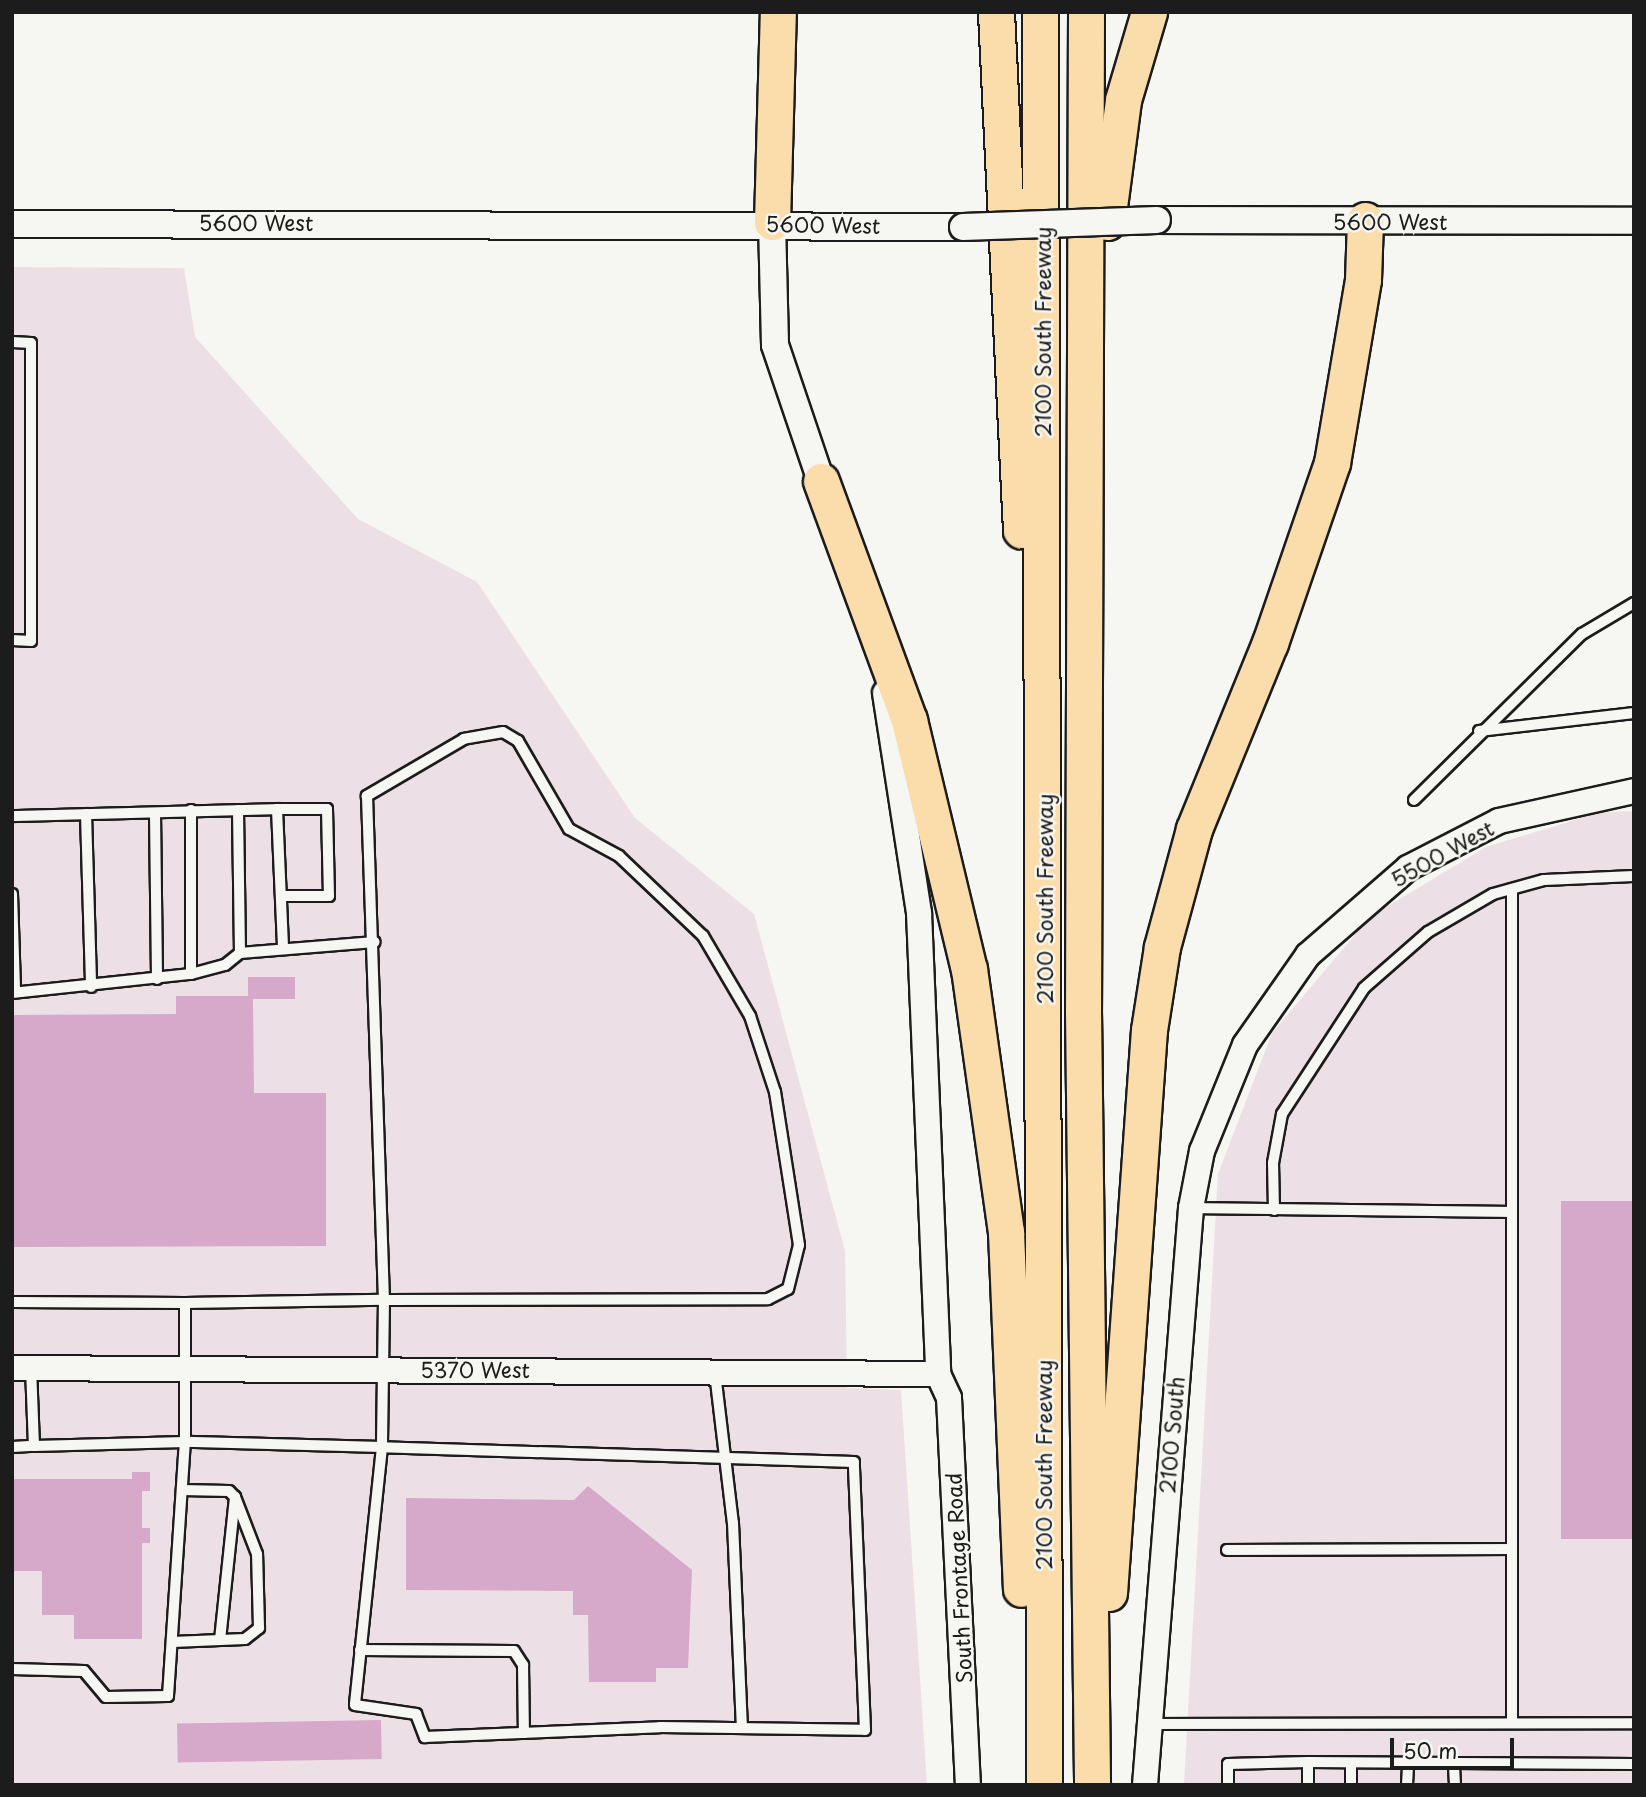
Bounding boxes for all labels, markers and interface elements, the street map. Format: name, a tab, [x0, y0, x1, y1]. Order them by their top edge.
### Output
street label: 5600 West	[1332, 208, 1448, 234]
street label: 5600 West	[198, 209, 314, 235]
street label: 5600 West	[765, 210, 881, 238]
street label: 2100 South Freeway	[1029, 226, 1055, 438]
street label: 2100 South Freeway	[1031, 793, 1057, 1005]
street label: 5500 West	[1386, 814, 1498, 892]
street label: 5370 West	[420, 1356, 530, 1382]
street label: 2100 South Freeway	[1030, 1359, 1056, 1571]
street label: 2100 South	[1153, 1374, 1189, 1496]
street label: South Frontage Road	[940, 1471, 976, 1685]
scale bar	[1394, 1724, 1518, 1768]
text: 50 m	[1403, 1734, 1457, 1766]

